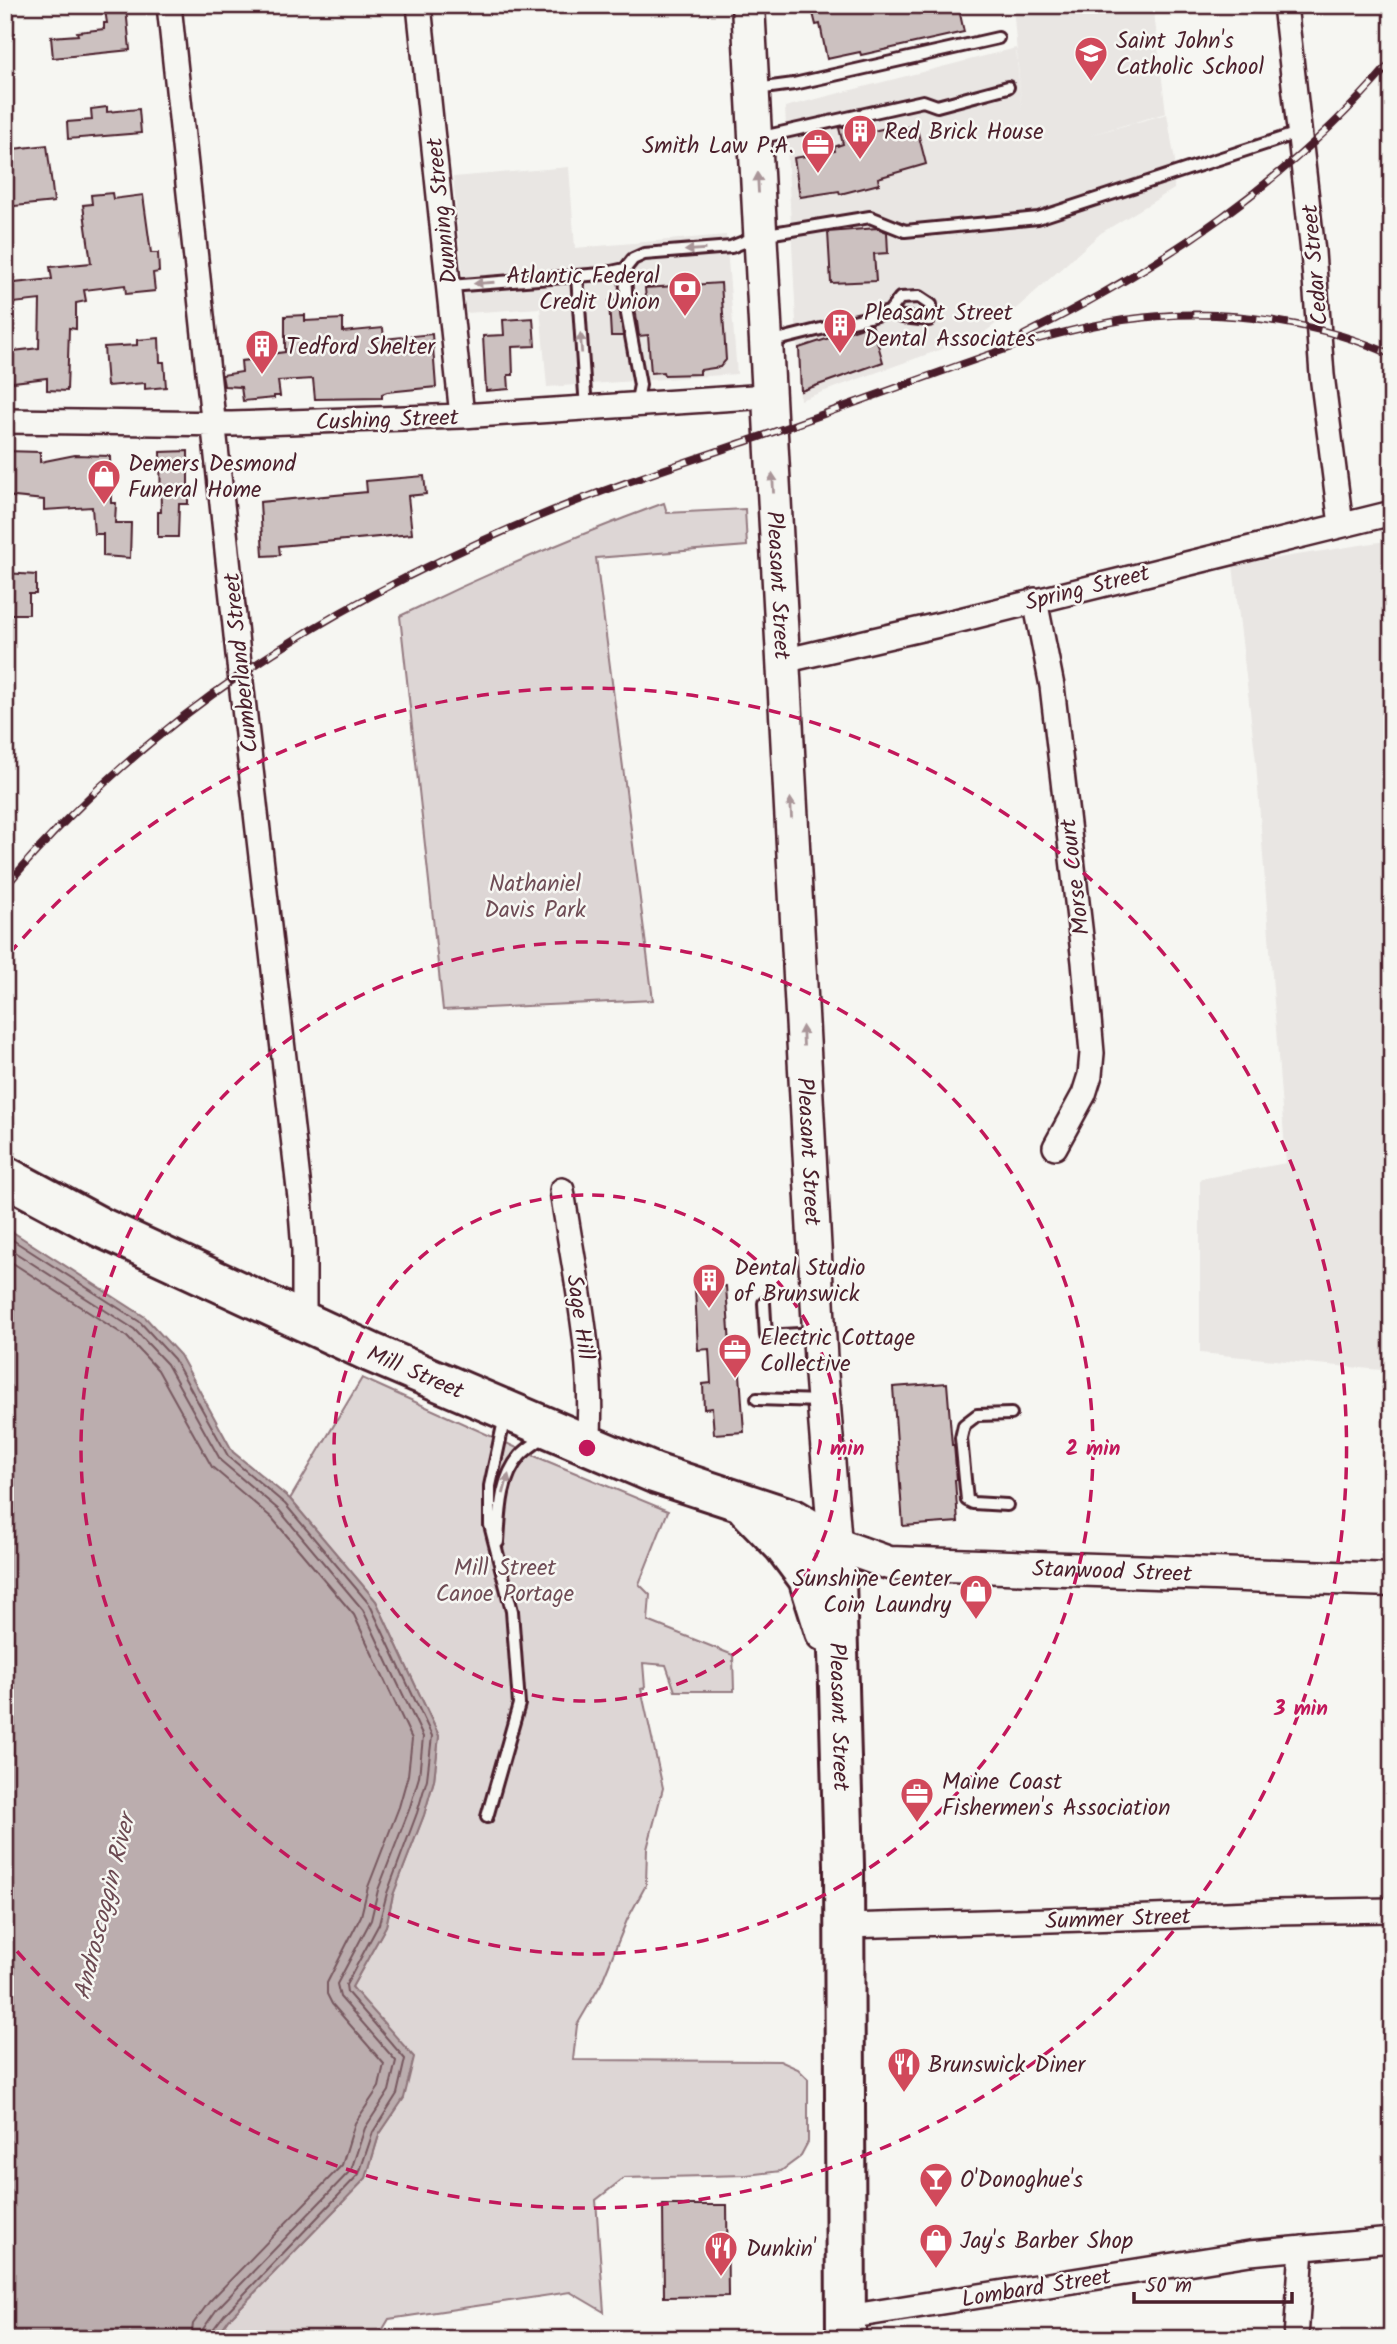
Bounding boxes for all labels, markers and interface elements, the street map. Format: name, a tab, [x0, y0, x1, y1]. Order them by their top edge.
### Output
place label: Saint John's Catholic School	[1116, 24, 1264, 86]
school or university icon: Saint John's Catholic School	[1072, 34, 1110, 83]
building icon: Red Brick House	[841, 112, 879, 161]
place label: Red Brick House	[884, 115, 1044, 151]
office icon: Smith Law P.A.	[799, 126, 837, 175]
place label: Smith Law P.A.	[642, 129, 794, 165]
street label: Dunning Street	[417, 135, 469, 286]
one-way arrow	[752, 172, 763, 194]
street label: Cedar Street	[1293, 202, 1339, 327]
one-way arrow	[684, 245, 706, 256]
place label: Atlantic Federal Credit Union	[506, 259, 660, 321]
bank icon: Atlantic Federal Credit Union	[666, 269, 704, 318]
one-way arrow	[473, 278, 495, 289]
place label: Pleasant Street Dental Associates	[864, 296, 1036, 358]
building icon: Pleasant Street Dental Associates	[821, 306, 859, 355]
building icon: Tedford Shelter	[243, 327, 281, 376]
place label: Tedford Shelter	[286, 330, 436, 366]
one-way arrow	[575, 332, 586, 354]
street label: Cushing Street	[315, 400, 460, 441]
place label: Demers Desmond Funeral Home	[128, 447, 296, 509]
shop icon: Demers Desmond Funeral Home	[85, 457, 123, 506]
one-way arrow	[768, 472, 779, 494]
street label: Pleasant Street	[755, 510, 799, 662]
street label: Spring Street	[1022, 556, 1155, 622]
street label: Cumberland Street	[215, 570, 269, 755]
one-way arrow	[786, 797, 797, 819]
street label: Morse Court	[1051, 815, 1101, 937]
park label: Nathaniel Davis Park	[484, 867, 586, 929]
one-way arrow	[798, 1024, 809, 1046]
street label: Pleasant Street	[785, 1076, 829, 1228]
place label: Dental Studio of Brunswick	[734, 1251, 866, 1313]
building icon: Dental Studio of Brunswick	[690, 1261, 728, 1310]
street label: Sage Hill	[555, 1272, 603, 1363]
place label: Electric Cottage Collective	[760, 1321, 915, 1383]
office icon: Electric Cottage Collective	[716, 1331, 754, 1380]
street label: Mill Street	[361, 1337, 470, 1410]
text: 1 min	[816, 1433, 864, 1466]
text: 2 min	[1066, 1433, 1120, 1466]
centre of rings	[575, 1436, 599, 1460]
one-way arrow	[501, 1473, 512, 1495]
park label: Mill Street Canoe Portage	[436, 1551, 574, 1613]
street label: Stanwood Street	[1032, 1552, 1194, 1593]
place label: Sunshine Center Coin Laundry	[793, 1562, 952, 1624]
shop icon: Sunshine Center Coin Laundry	[957, 1572, 995, 1621]
street label: Pleasant Street	[818, 1642, 858, 1793]
text: 3 min	[1273, 1693, 1328, 1726]
place label: Maine Coast Fishermen's Association	[942, 1765, 1170, 1827]
office icon: Maine Coast Fishermen's Association	[898, 1775, 936, 1824]
water label: Androscoggin River	[64, 1806, 149, 2004]
street label: Summer Street	[1045, 1899, 1192, 1941]
restaurant icon: Brunswick Diner	[885, 2045, 923, 2094]
place label: Brunswick Diner	[928, 2048, 1087, 2084]
bar icon: O'Donoghue's	[917, 2160, 955, 2209]
place label: O'Donoghue's	[960, 2163, 1083, 2199]
shop icon: Jay's Barber Shop	[917, 2221, 955, 2270]
place label: Jay's Barber Shop	[960, 2224, 1133, 2260]
restaurant icon: Dunkin'	[702, 2229, 740, 2278]
place label: Dunkin'	[746, 2232, 817, 2268]
street label: Lombard Street	[959, 2259, 1115, 2319]
scale bar	[1134, 2260, 1292, 2304]
text: 50 m	[1145, 2270, 1192, 2303]

